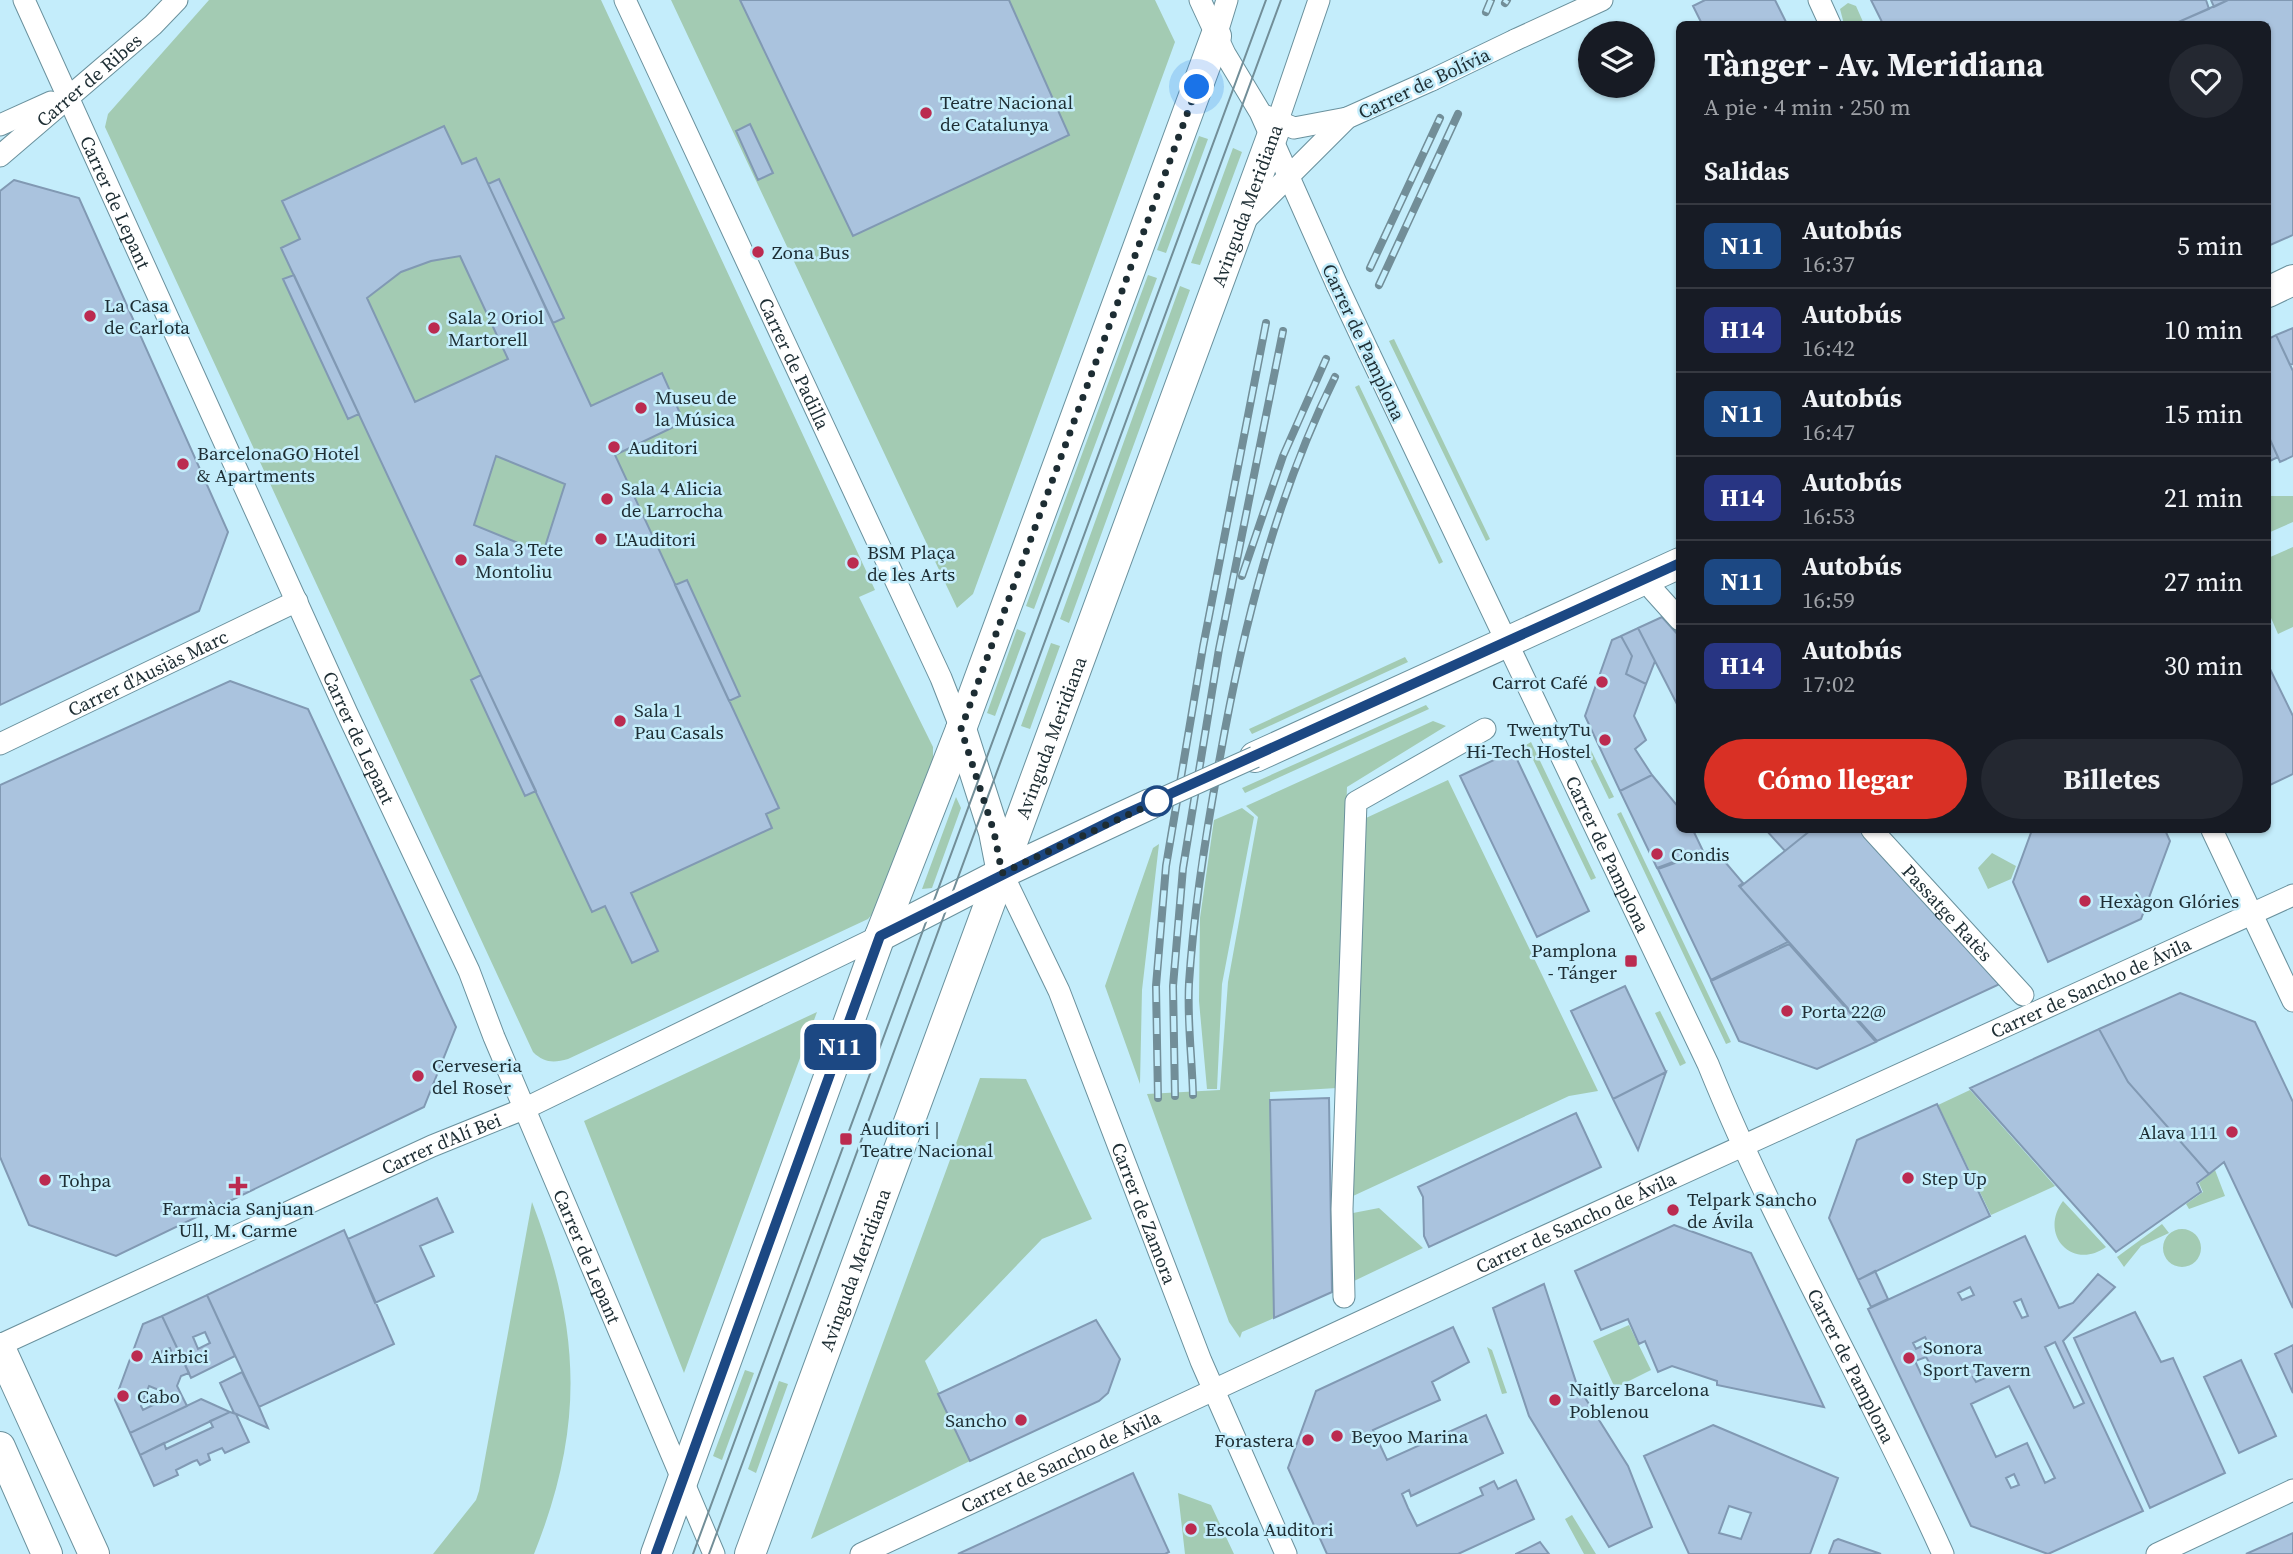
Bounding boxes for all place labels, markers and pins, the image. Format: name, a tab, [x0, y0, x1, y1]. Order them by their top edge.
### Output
place label: Teatre Nacional de Catalunya	[940, 89, 1073, 137]
marker: Teatre Nacional de Catalunya	[918, 105, 934, 121]
place label: Zona Bus	[772, 239, 849, 265]
marker: Zona Bus	[750, 244, 766, 260]
place label: La Casa de Carlota	[104, 292, 190, 340]
place label: Sala 2 Oriol Martorell	[448, 304, 544, 352]
marker: La Casa de Carlota	[82, 308, 98, 324]
marker: Sala 2 Oriol Martorell	[426, 320, 442, 336]
place label: Museu de la Música	[655, 384, 737, 432]
marker: Museu de la Música	[633, 400, 649, 416]
place label: Auditori	[628, 434, 698, 460]
marker: Auditori	[606, 439, 622, 455]
place label: BarcelonaGO Hotel & Apartments	[197, 440, 360, 488]
marker: BarcelonaGO Hotel & Apartments	[175, 456, 191, 472]
place label: Sala 4 Alicia de Larrocha	[621, 475, 724, 523]
marker: Sala 4 Alicia de Larrocha	[599, 491, 615, 507]
place label: L'Auditori	[615, 526, 696, 552]
marker: L'Auditori	[593, 531, 609, 547]
place label: Sala 3 Tete Montoliu	[475, 536, 563, 584]
place label: BSM Plaça de les Arts	[867, 539, 956, 587]
marker: Sala 3 Tete Montoliu	[453, 552, 469, 568]
marker: BSM Plaça de les Arts	[845, 555, 861, 571]
place label: Carrot Café	[1492, 669, 1588, 695]
marker: Carrot Café	[1594, 674, 1610, 690]
place label: Sala 1 Pau Casals	[634, 697, 724, 745]
marker: Sala 1 Pau Casals	[612, 713, 628, 729]
place label: TwentyTu Hi-Tech Hostel	[1466, 716, 1591, 764]
marker: TwentyTu Hi-Tech Hostel	[1597, 732, 1613, 748]
unlabelled marker	[1142, 786, 1172, 816]
place label: Condis	[1671, 841, 1730, 867]
marker: Condis	[1649, 846, 1665, 862]
place label: Hexàgon Glóries	[2099, 888, 2239, 914]
marker: Hexàgon Glóries	[2077, 893, 2093, 909]
place label: Pamplona - Tánger	[1531, 937, 1617, 985]
marker: Pamplona - Tánger	[1623, 953, 1639, 969]
place label: Porta 22@	[1801, 998, 1886, 1024]
marker: Porta 22@	[1779, 1003, 1795, 1019]
place label: Cerveseria del Roser	[432, 1052, 522, 1100]
marker: Cerveseria del Roser	[410, 1068, 426, 1084]
place label: Auditori | Teatre Nacional	[860, 1115, 993, 1163]
place label: Alava 111	[2139, 1119, 2218, 1145]
marker: Alava 111	[2224, 1124, 2240, 1140]
marker: Auditori | Teatre Nacional	[838, 1131, 854, 1147]
place label: Step Up	[1922, 1165, 1987, 1191]
place label: Tohpa	[59, 1167, 112, 1193]
marker: Step Up	[1900, 1170, 1916, 1186]
marker: Tohpa	[37, 1172, 53, 1188]
marker: Farmàcia Sanjuan Ull, M. Carme	[230, 1178, 246, 1194]
place label: Telpark Sancho de Ávila	[1687, 1186, 1817, 1234]
place label: Farmàcia Sanjuan Ull, M. Carme	[162, 1195, 314, 1243]
marker: Telpark Sancho de Ávila	[1665, 1202, 1681, 1218]
place label: Sonora Sport Tavern	[1923, 1334, 2031, 1382]
place label: Airbici	[151, 1343, 209, 1369]
marker: Airbici	[129, 1348, 145, 1364]
marker: Sonora Sport Tavern	[1901, 1350, 1917, 1366]
place label: Naitly Barcelona Poblenou	[1569, 1376, 1710, 1424]
place label: Cabo	[137, 1383, 180, 1409]
marker: Cabo	[115, 1388, 131, 1404]
marker: Naitly Barcelona Poblenou	[1547, 1392, 1563, 1408]
place label: Sancho	[945, 1407, 1007, 1433]
marker: Sancho	[1013, 1412, 1029, 1428]
place label: Beyoo Marina	[1351, 1423, 1469, 1449]
place label: Forastera	[1214, 1427, 1294, 1453]
marker: Beyoo Marina	[1329, 1428, 1345, 1444]
marker: Forastera	[1300, 1432, 1316, 1448]
place label: Escola Auditori	[1205, 1516, 1334, 1542]
marker: Escola Auditori	[1183, 1521, 1199, 1537]

